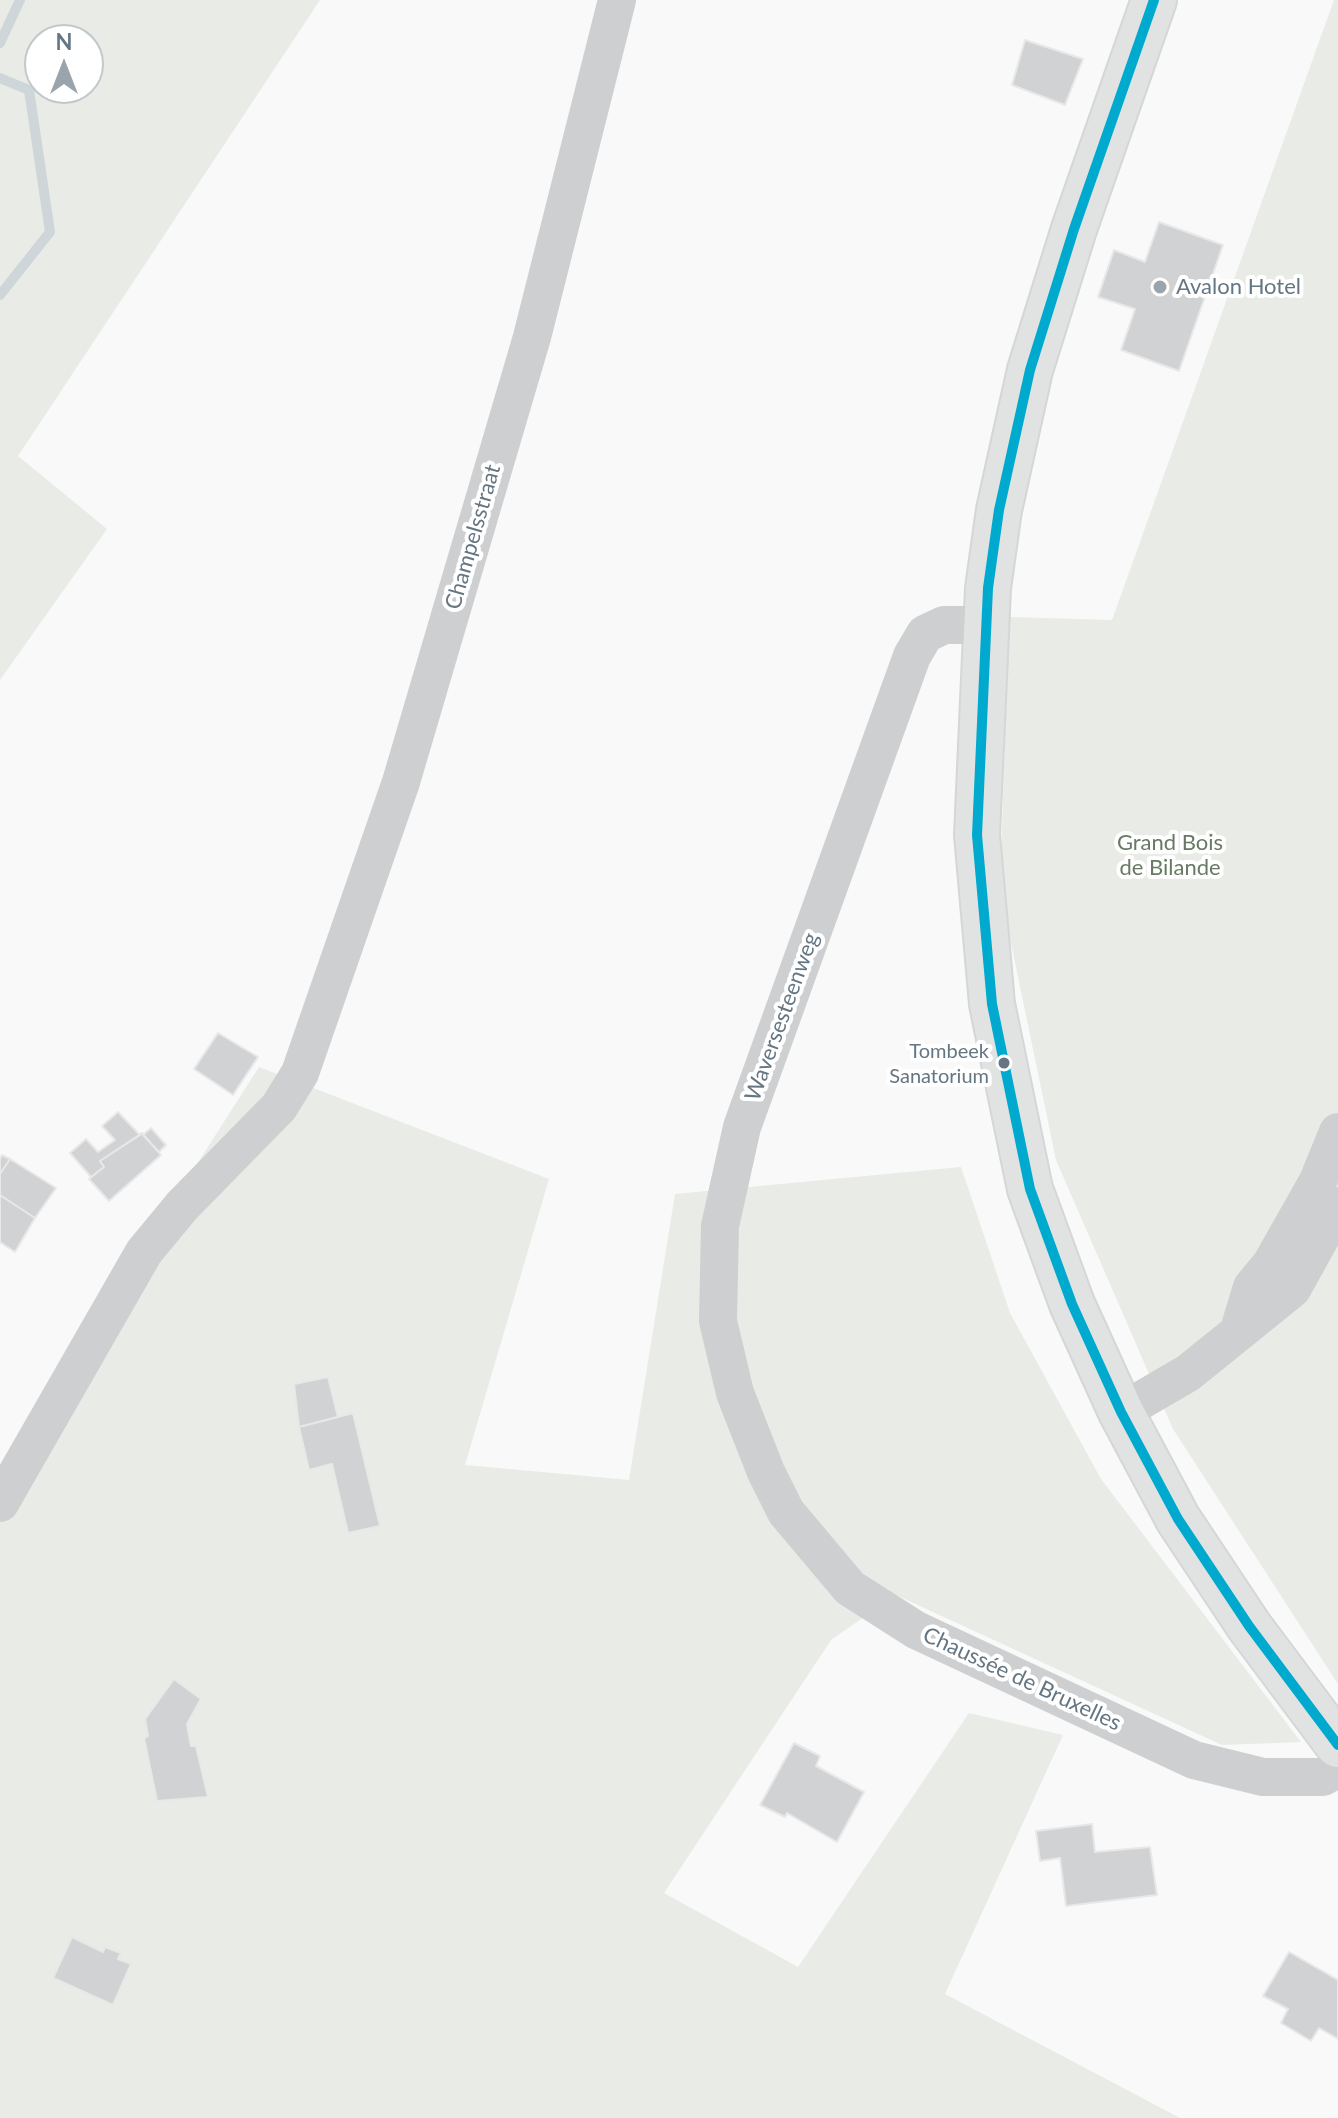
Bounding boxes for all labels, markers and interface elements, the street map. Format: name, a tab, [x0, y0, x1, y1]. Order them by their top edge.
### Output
north arrow	[24, 24, 104, 104]
text: N	[56, 28, 72, 55]
place label: Avalon Hotel	[1176, 274, 1301, 300]
marker: Avalon Hotel	[1151, 278, 1169, 296]
street label: Champelsstraat	[440, 461, 506, 613]
park label: Grand Bois de Bilande	[1117, 830, 1223, 882]
street label: Waversesteenweg	[739, 929, 825, 1105]
place label: Tombeek Sanatorium	[889, 1040, 989, 1087]
marker: Tombeek Sanatorium	[996, 1055, 1012, 1071]
street label: Chaussée de Bruxelles	[919, 1621, 1125, 1737]

